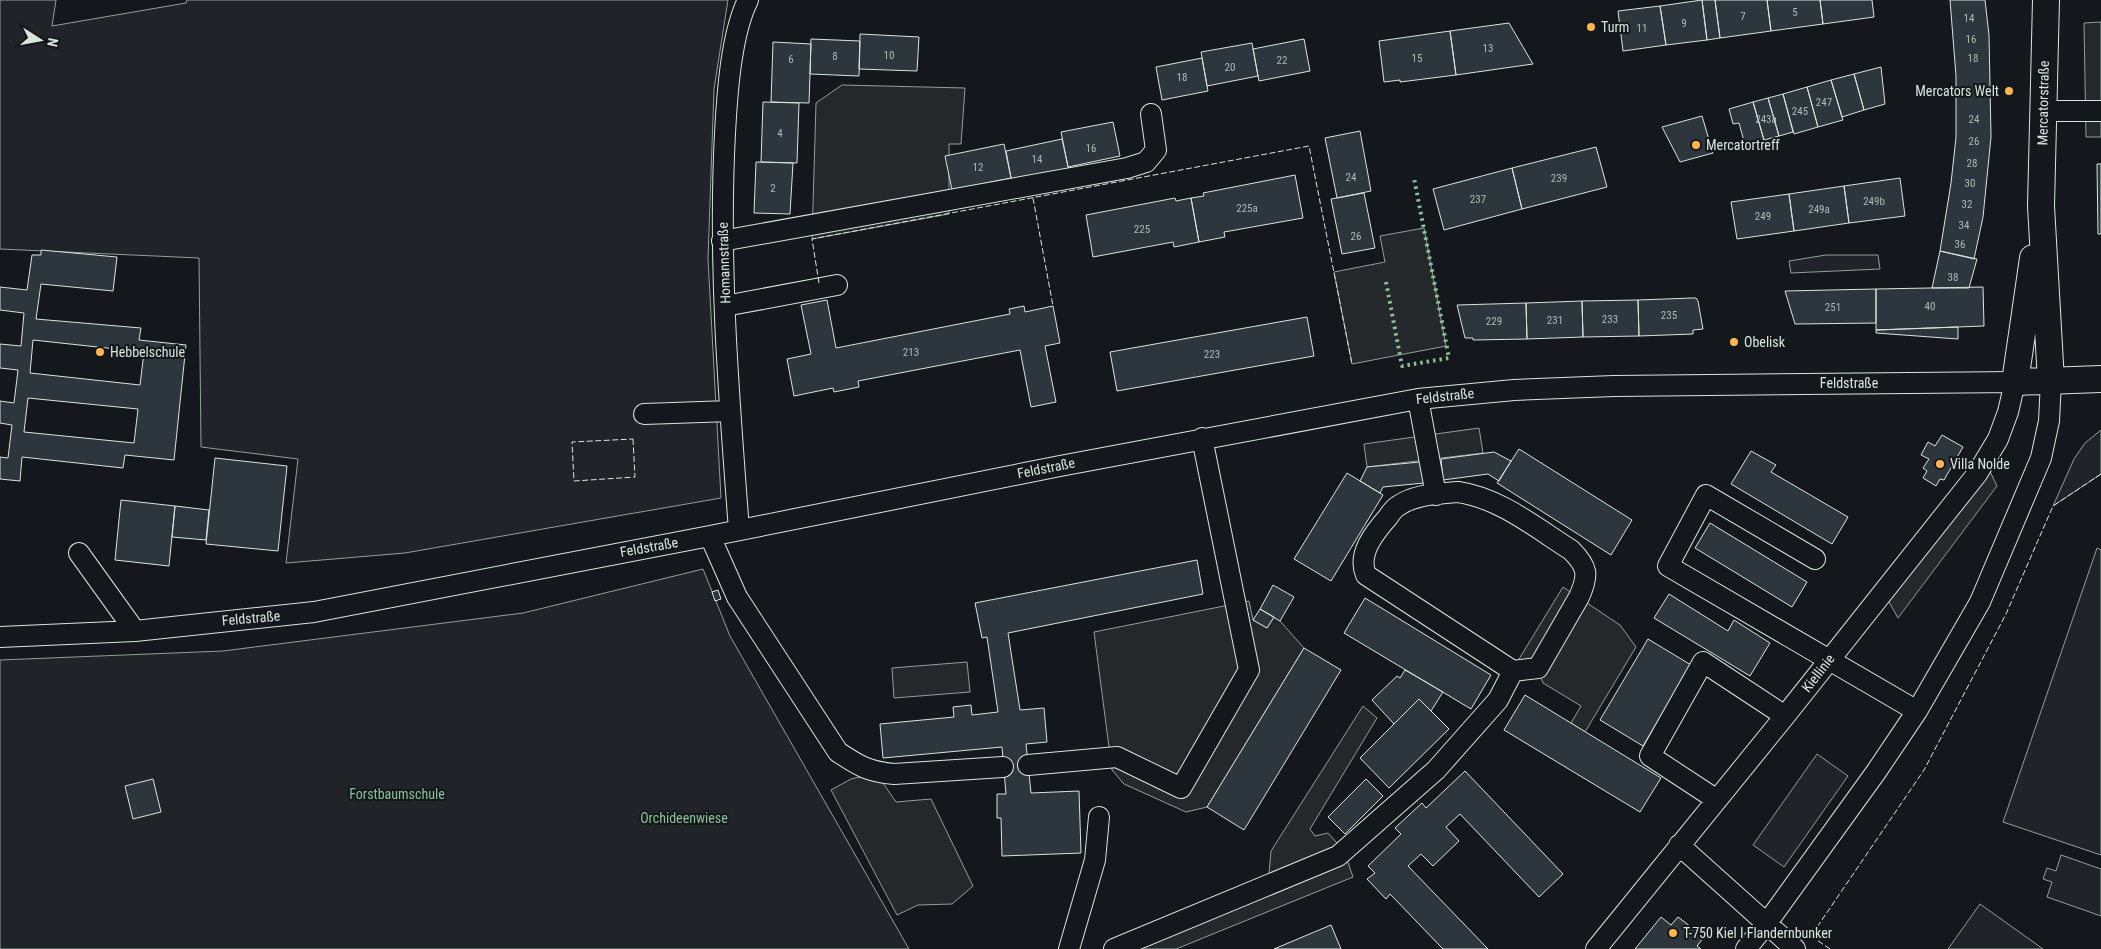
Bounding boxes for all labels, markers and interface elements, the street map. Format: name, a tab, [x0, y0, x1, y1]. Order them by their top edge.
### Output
house number: 5	[1792, 6, 1798, 19]
house number: 7	[1740, 10, 1746, 23]
house number: 14	[1964, 12, 1975, 25]
north arrow	[15, 15, 65, 65]
house number: 9	[1681, 17, 1687, 30]
place label: Turm	[1601, 19, 1629, 35]
marker: Turm	[1585, 21, 1597, 33]
house number: 11	[1637, 22, 1647, 35]
house number: 16	[1966, 33, 1976, 46]
text: N	[44, 37, 61, 48]
house number: 13	[1483, 42, 1493, 55]
house number: 10	[884, 49, 894, 62]
house number: 8	[832, 50, 838, 63]
house number: 15	[1412, 52, 1422, 65]
house number: 18	[1968, 52, 1978, 65]
house number: 6	[788, 53, 794, 66]
house number: 22	[1277, 54, 1287, 67]
street label: Mercatorstraße	[2034, 60, 2052, 146]
house number: 20	[1225, 61, 1235, 74]
house number: 18	[1177, 71, 1187, 84]
place label: Mercators Welt	[1915, 83, 1999, 99]
marker: Mercators Welt	[2003, 85, 2015, 97]
house number: 247	[1816, 96, 1832, 109]
house number: 245	[1792, 105, 1808, 118]
house number: 243a	[1755, 113, 1777, 126]
house number: 24	[1969, 113, 1980, 126]
house number: 4	[777, 127, 783, 140]
house number: 26	[1969, 135, 1979, 148]
place label: Mercatortreff	[1706, 137, 1780, 153]
marker: Mercatortreff	[1690, 139, 1702, 151]
house number: 16	[1086, 142, 1096, 155]
house number: 14	[1032, 153, 1043, 166]
house number: 28	[1967, 157, 1977, 170]
house number: 12	[973, 161, 983, 174]
house number: 24	[1346, 171, 1357, 184]
house number: 239	[1551, 172, 1567, 185]
house number: 30	[1965, 177, 1975, 190]
house number: 2	[770, 182, 776, 195]
house number: 237	[1470, 193, 1486, 206]
house number: 249b	[1863, 195, 1885, 208]
house number: 32	[1962, 198, 1972, 211]
house number: 225a	[1236, 202, 1258, 215]
house number: 249a	[1808, 203, 1830, 216]
house number: 249	[1755, 210, 1771, 223]
house number: 34	[1959, 219, 1970, 232]
street label: Homannstraße	[715, 222, 733, 304]
house number: 225	[1134, 223, 1150, 236]
house number: 26	[1351, 230, 1361, 243]
house number: 36	[1955, 238, 1965, 251]
house number: 38	[1948, 271, 1958, 284]
house number: 40	[1925, 300, 1935, 313]
house number: 251	[1825, 301, 1841, 314]
house number: 235	[1661, 309, 1677, 322]
house number: 233	[1602, 313, 1618, 326]
house number: 231	[1547, 314, 1563, 327]
house number: 229	[1486, 315, 1502, 328]
place label: Obelisk	[1744, 334, 1786, 350]
marker: Obelisk	[1728, 336, 1740, 348]
place label: Hebbelschule	[110, 344, 185, 360]
marker: Hebbelschule	[94, 346, 106, 358]
house number: 213	[903, 346, 919, 359]
house number: 223	[1204, 348, 1220, 361]
street label: Feldstraße	[1820, 375, 1879, 391]
street label: Feldstraße	[1415, 385, 1475, 407]
street label: Feldstraße	[1016, 454, 1077, 481]
place label: Villa Nolde	[1950, 456, 2010, 472]
marker: Villa Nolde	[1934, 458, 1946, 470]
street label: Feldstraße	[619, 534, 680, 560]
street label: Feldstraße	[221, 607, 281, 629]
street label: Kiellinie	[1798, 651, 1838, 695]
park label: Forstbaumschule	[349, 786, 445, 802]
park label: Orchideenwiese	[640, 810, 728, 826]
place label: T-750 Kiel I Flandernbunker	[1683, 925, 1832, 941]
marker: T-750 Kiel I Flandernbunker	[1667, 927, 1679, 939]

